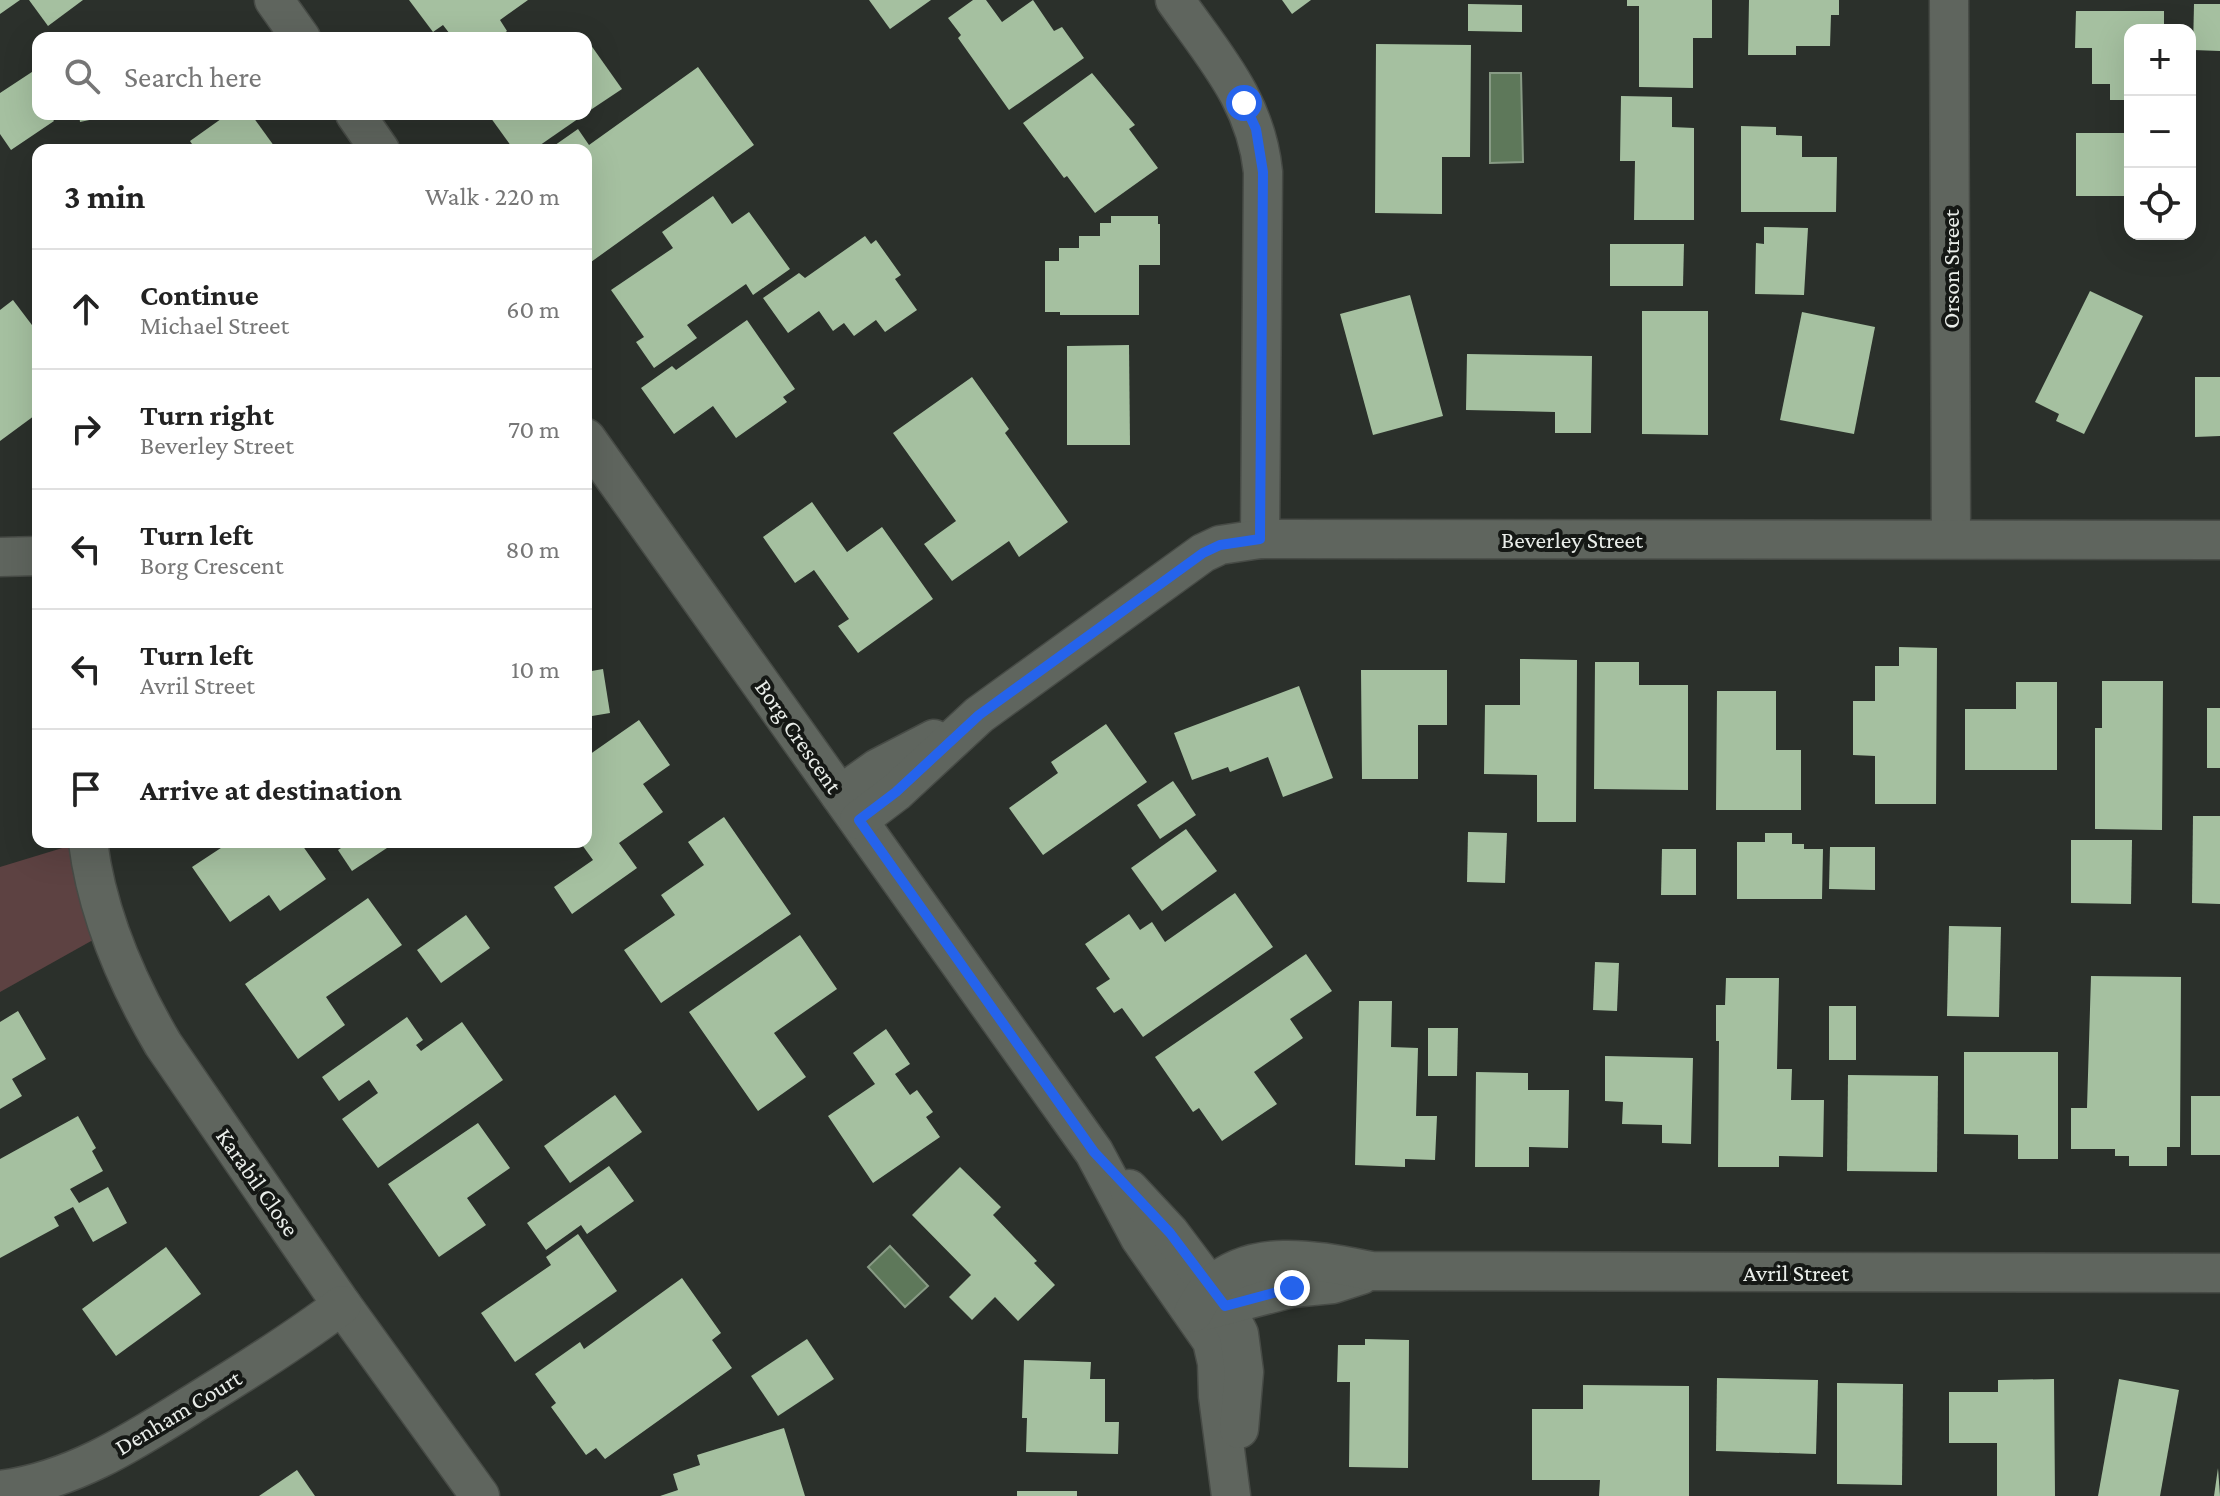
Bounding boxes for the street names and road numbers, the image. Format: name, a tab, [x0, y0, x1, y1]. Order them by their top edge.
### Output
street label: Orson Street	[1937, 208, 1964, 329]
street label: Beverley Street	[1501, 526, 1644, 553]
street label: Borg Crescent	[750, 674, 849, 799]
street label: Karabil Close	[211, 1123, 305, 1241]
street label: Avril Street	[1743, 1259, 1850, 1286]
street label: Denham Court	[110, 1363, 247, 1460]

